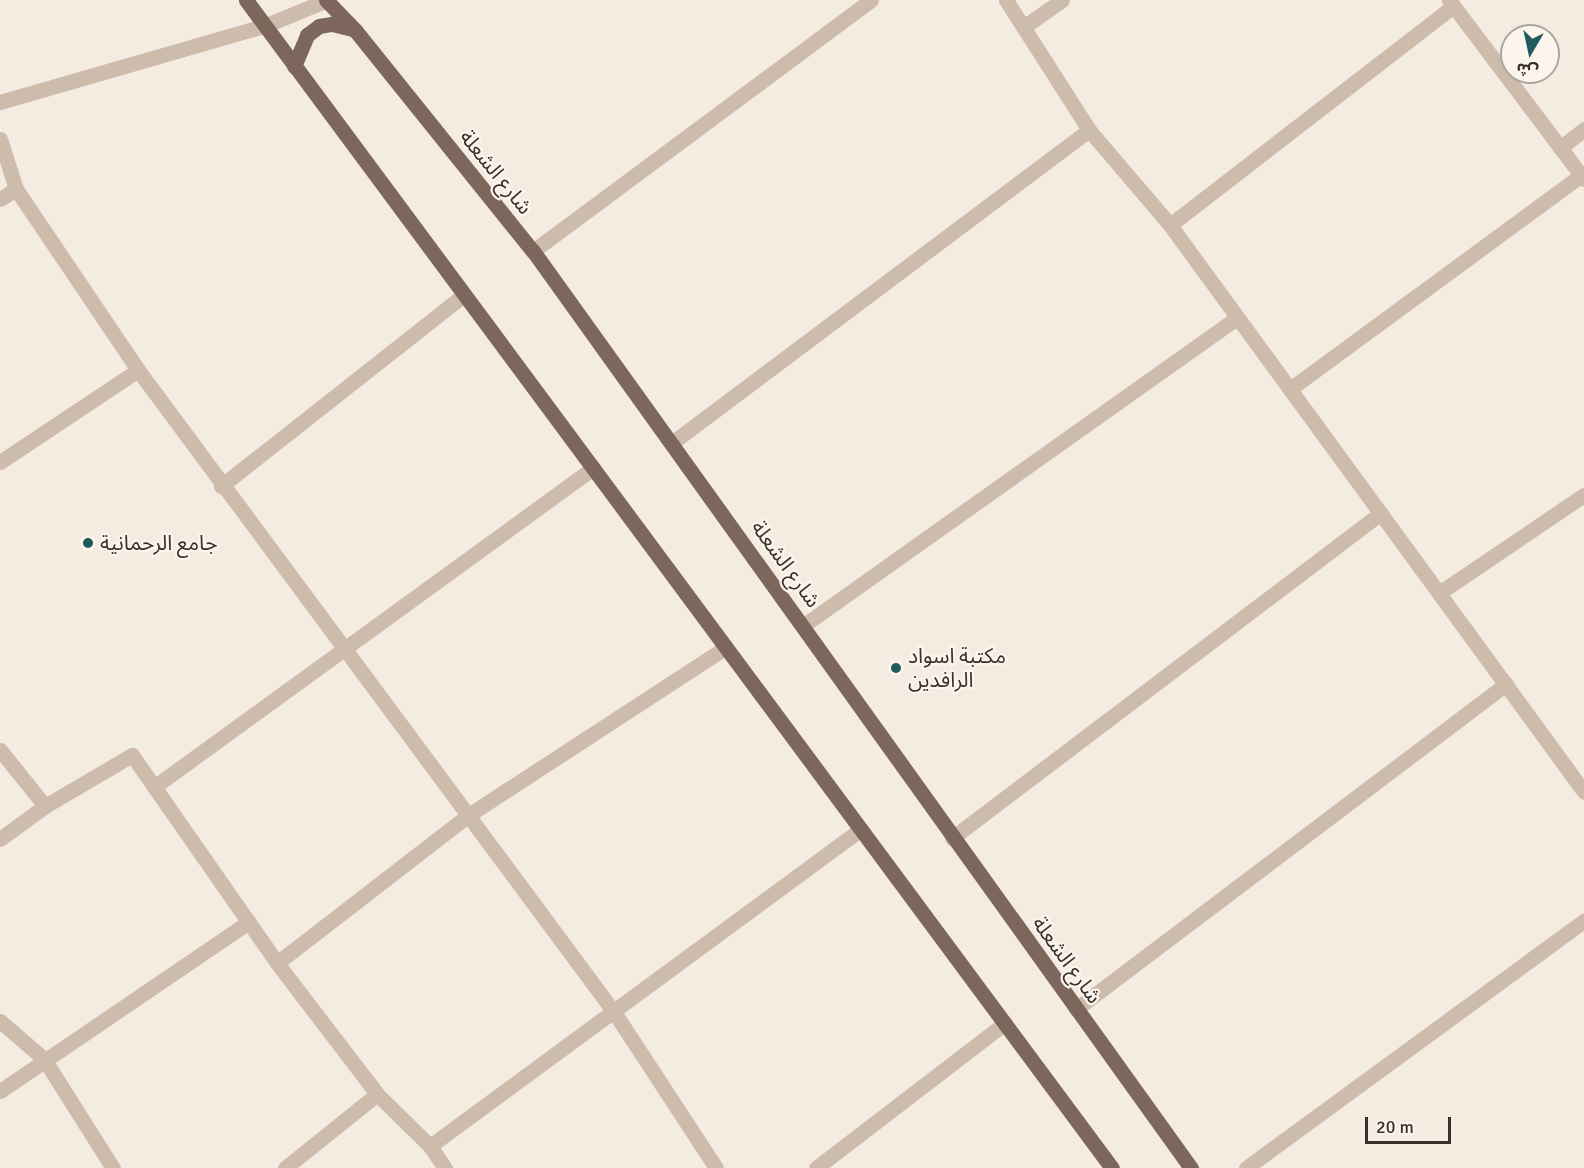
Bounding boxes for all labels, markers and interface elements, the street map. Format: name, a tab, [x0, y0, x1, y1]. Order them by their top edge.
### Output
north arrow	[1500, 24, 1560, 84]
text: ش	[1515, 58, 1540, 81]
street label: شارع الشعلة	[454, 125, 538, 219]
street label: شارع الشعلة	[746, 516, 826, 612]
place label: جامع الرحمانية	[100, 530, 218, 556]
marker: جامع الرحمانية	[81, 536, 95, 550]
place label: مكتبة اسواد الرافدين	[908, 643, 1006, 693]
marker: مكتبة اسواد الرافدين	[889, 661, 903, 675]
street label: شارع الشعلة	[1027, 912, 1107, 1008]
scale bar	[1368, 1105, 1454, 1143]
text: 20 m	[1376, 1116, 1414, 1138]

